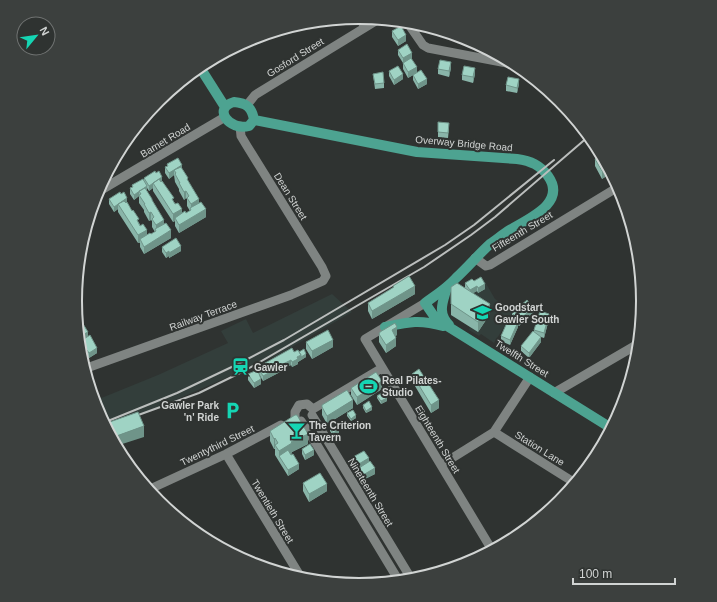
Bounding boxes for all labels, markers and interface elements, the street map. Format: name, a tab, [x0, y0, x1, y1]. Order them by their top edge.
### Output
north arrow	[16, 16, 56, 56]
text: N	[38, 25, 52, 38]
street label: Gosford Street	[265, 35, 326, 79]
street label: Barnet Road	[138, 121, 192, 160]
street label: Overway Bridge Road	[415, 134, 513, 153]
street label: Dean Street	[272, 171, 309, 222]
street label: Fifteenth Street	[490, 209, 555, 254]
street label: Railway Terrace	[168, 298, 239, 333]
place label: Goodstart Gawler South	[495, 302, 559, 325]
school or university icon: Goodstart Gawler South	[472, 303, 492, 323]
street label: Twelfth Street	[493, 338, 551, 379]
station icon: Gawler	[231, 357, 251, 377]
place label: Gawler	[254, 362, 287, 373]
place label: Real Pilates- Studio	[382, 375, 441, 398]
sports icon: Real Pilates- Studio	[359, 376, 379, 396]
place label: Gawler Park 'n' Ride	[161, 400, 219, 423]
parking icon: Gawler Park 'n' Ride	[222, 401, 242, 421]
street label: Eighteenth Street	[413, 403, 462, 475]
place label: The Criterion Tavern	[309, 420, 371, 443]
bar icon: The Criterion Tavern	[286, 421, 306, 441]
street label: Twentythird Street	[179, 423, 256, 468]
street label: Station Lane	[513, 429, 567, 468]
street label: Nineteenth Street	[346, 456, 395, 529]
street label: Twentieth Street	[249, 477, 296, 545]
scale bar	[573, 560, 675, 586]
text: 100 m	[579, 567, 612, 581]

